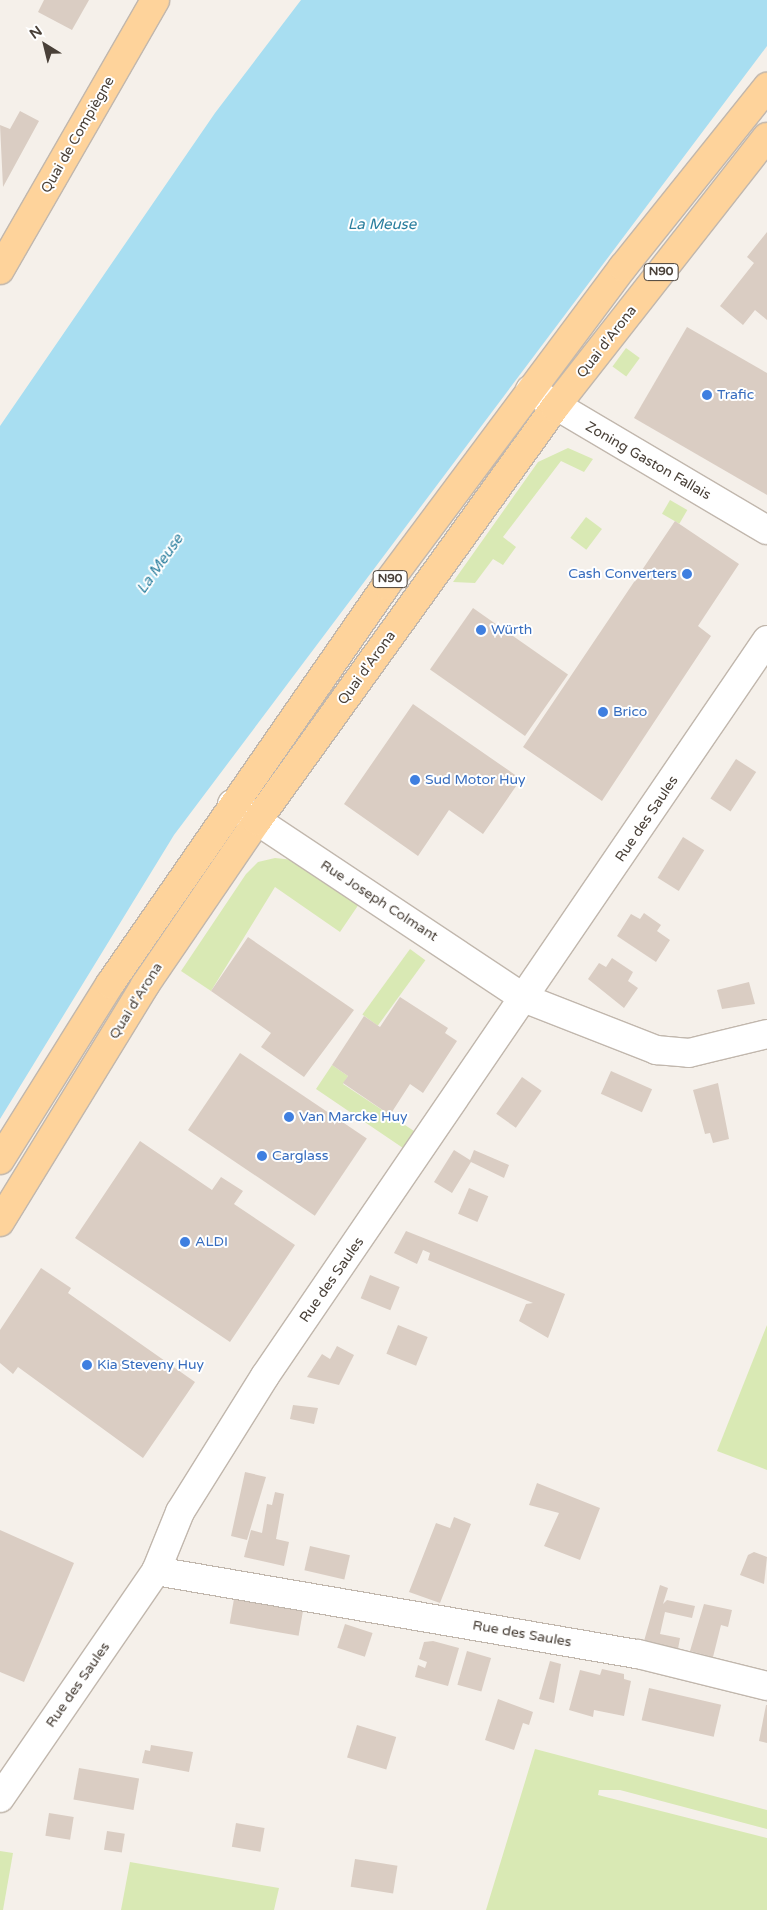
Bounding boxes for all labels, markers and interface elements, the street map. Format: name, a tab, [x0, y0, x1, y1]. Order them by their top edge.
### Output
north arrow	[20, 20, 70, 70]
text: N	[26, 22, 45, 43]
street label: Quai de Compiègne	[38, 74, 118, 196]
water label: La Meuse	[348, 216, 416, 234]
road number: N90	[644, 262, 678, 282]
street label: Quai d'Arona	[574, 302, 640, 382]
place label: Trafic	[717, 387, 754, 403]
marker: Trafic	[701, 389, 713, 401]
street label: Zoning Gaston Fallais	[582, 418, 714, 504]
water label: La Meuse	[133, 531, 187, 597]
place label: Cash Converters	[568, 566, 677, 582]
marker: Cash Converters	[681, 568, 693, 580]
road number: N90	[372, 570, 408, 588]
place label: Würth	[491, 622, 532, 638]
marker: Würth	[475, 624, 487, 636]
street label: Quai d'Arona	[335, 628, 399, 708]
place label: Brico	[613, 704, 647, 720]
marker: Brico	[597, 706, 609, 718]
place label: Sud Motor Huy	[425, 772, 525, 788]
street label: Rue des Saules	[612, 773, 682, 865]
marker: Sud Motor Huy	[409, 774, 421, 786]
street label: Rue Joseph Colmant	[317, 857, 441, 945]
street label: Quai d'Arona	[106, 960, 166, 1042]
place label: Van Marcke Huy	[299, 1109, 407, 1125]
marker: Van Marcke Huy	[283, 1111, 295, 1123]
place label: Carglass	[272, 1148, 328, 1164]
marker: Carglass	[256, 1150, 268, 1162]
place label: ALDI	[195, 1234, 228, 1250]
street label: Rue des Saules	[296, 1234, 368, 1326]
marker: ALDI	[179, 1236, 191, 1248]
place label: Kia Steveny Huy	[97, 1357, 204, 1373]
marker: Kia Steveny Huy	[81, 1359, 93, 1371]
street label: Rue des Saules	[471, 1617, 573, 1651]
street label: Rue des Saules	[42, 1639, 114, 1731]

